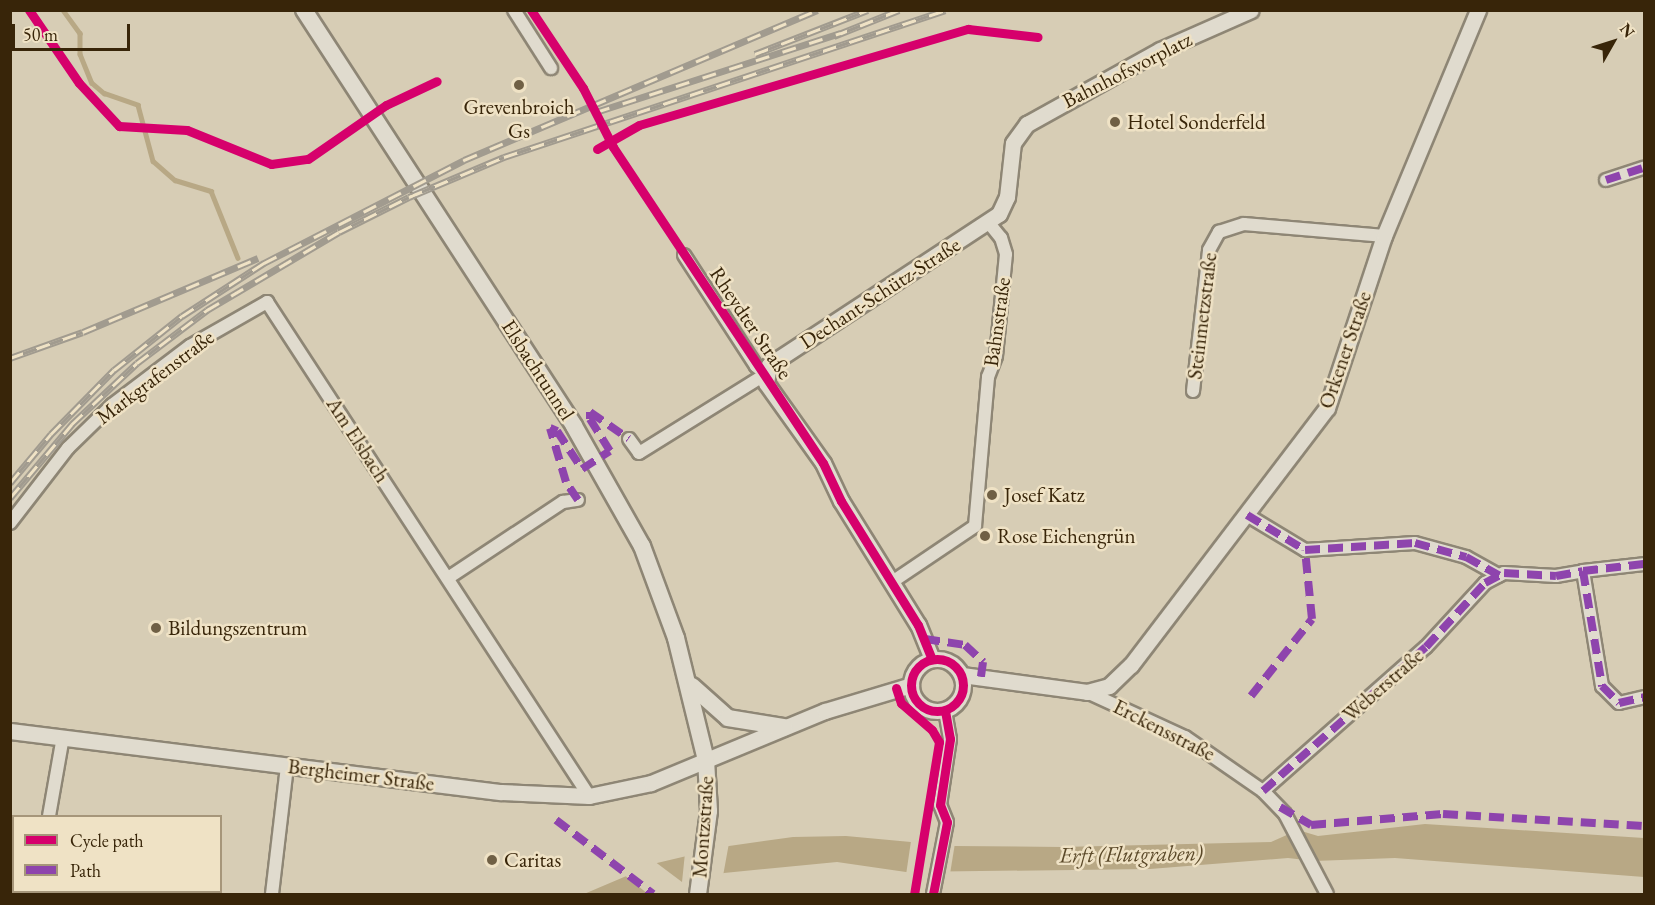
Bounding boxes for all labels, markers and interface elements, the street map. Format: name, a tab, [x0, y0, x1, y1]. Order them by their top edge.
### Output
scale bar	[15, 12, 134, 50]
north arrow	[1583, 12, 1643, 72]
text: N	[1615, 19, 1640, 42]
text: 50 m	[23, 23, 58, 46]
street label: Bahnhofsvorplatz	[1058, 27, 1196, 113]
marker: Grevenbroich Gs	[512, 78, 526, 92]
place label: Grevenbroich Gs	[463, 94, 575, 144]
place label: Hotel Sonderfeld	[1127, 109, 1266, 135]
marker: Hotel Sonderfeld	[1108, 115, 1122, 129]
street label: Dechant-Schütz-Straße	[795, 232, 965, 354]
street label: Steinmetzstraße	[1182, 251, 1222, 381]
street label: Rheydter Straße	[704, 262, 798, 384]
street label: Bahnstraße	[978, 276, 1016, 368]
street label: Orkener Straße	[1313, 288, 1377, 412]
street label: Elsbachtunnel	[496, 315, 580, 425]
street label: Markgrafenstraße	[91, 324, 219, 430]
street label: Am Elsbach	[321, 393, 395, 487]
place label: Josef Katz	[1004, 482, 1085, 508]
marker: Josef Katz	[985, 488, 999, 502]
place label: Rose Eichengrün	[997, 523, 1135, 549]
marker: Rose Eichengrün	[978, 529, 992, 543]
place label: Bildungszentrum	[168, 615, 307, 641]
marker: Bildungszentrum	[149, 621, 163, 635]
street label: Weberstraße	[1337, 643, 1429, 727]
street label: Erckensstraße	[1109, 694, 1219, 766]
street label: Bergheimer Straße	[286, 754, 436, 796]
street label: Montzstraße	[687, 775, 719, 879]
legend	[12, 815, 222, 893]
text: Cycle path	[70, 829, 144, 852]
water label: Erft (Flutgraben)	[1059, 840, 1203, 868]
place label: Caritas	[504, 847, 561, 873]
marker: Caritas	[485, 853, 499, 867]
text: Path	[70, 859, 101, 882]

